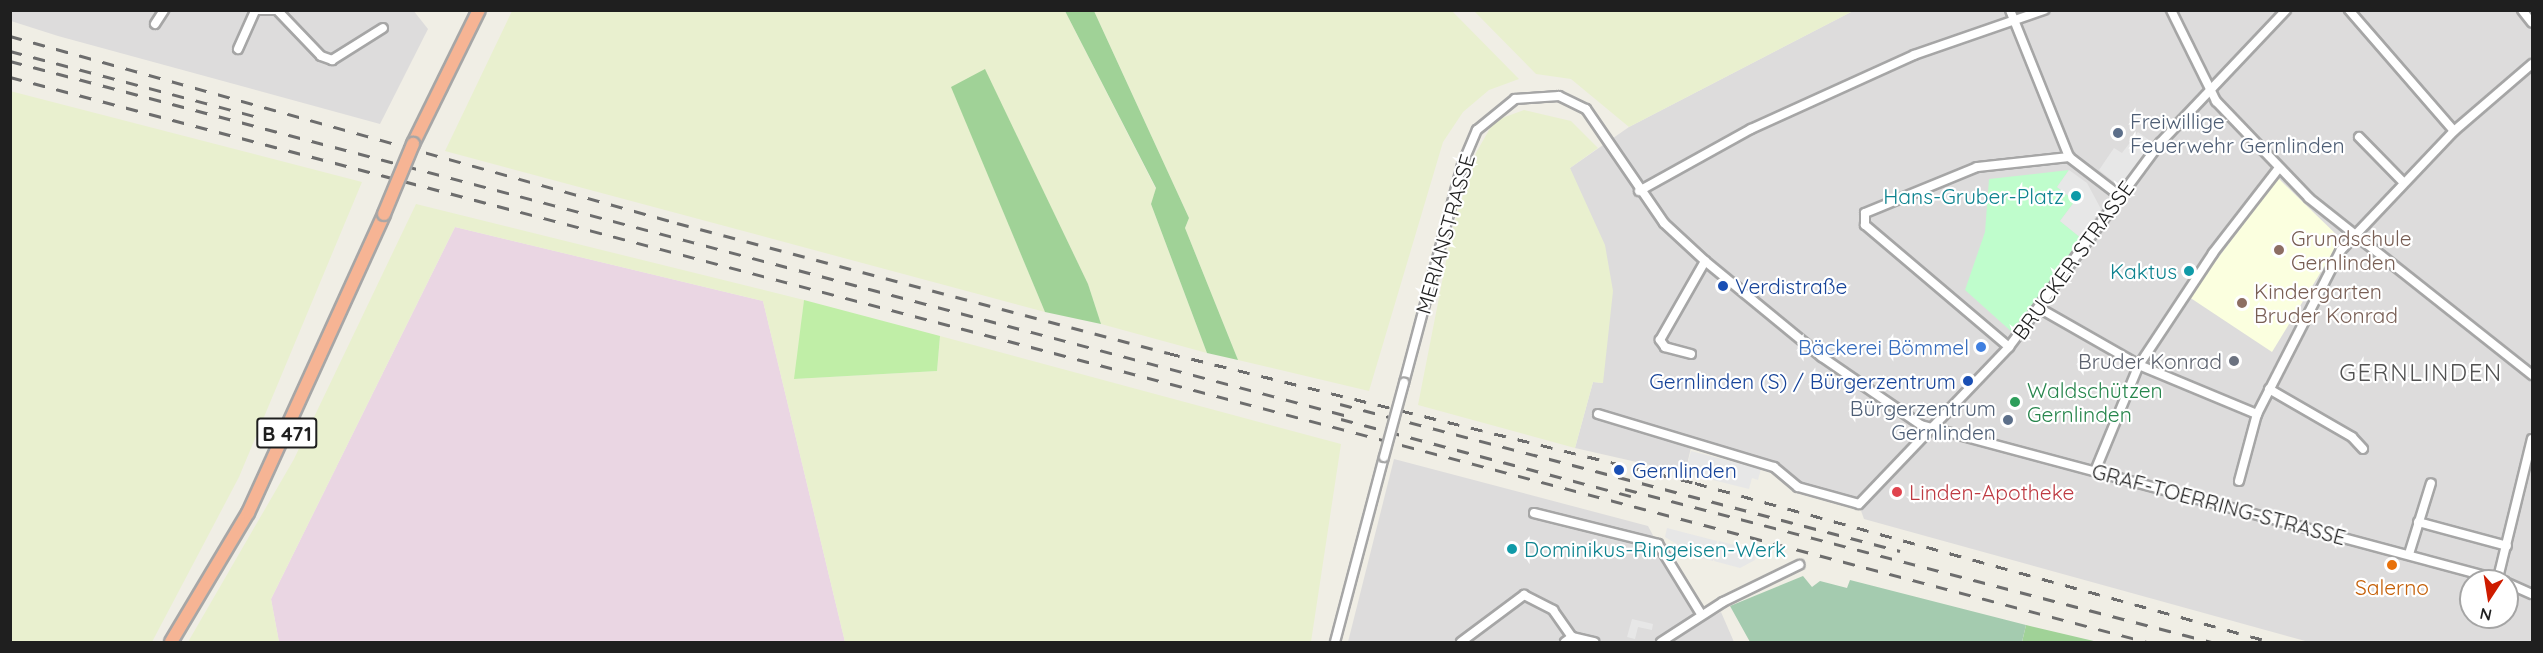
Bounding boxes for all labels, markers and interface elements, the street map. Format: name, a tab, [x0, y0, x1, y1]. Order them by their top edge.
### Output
place label: Freiwillige Feuerwehr Gernlinden	[2130, 108, 2345, 158]
marker: Freiwillige Feuerwehr Gernlinden	[2111, 126, 2125, 140]
street label: MERIANSTRASSE	[1410, 151, 1480, 317]
street label: BRUCKER STRASSE	[2007, 176, 2139, 344]
place label: Hans-Gruber-Platz	[1883, 183, 2064, 209]
marker: Hans-Gruber-Platz	[2069, 189, 2083, 203]
place label: Grundschule Gernlinden	[2291, 225, 2412, 275]
marker: Grundschule Gernlinden	[2272, 243, 2286, 257]
place label: Kaktus	[2110, 258, 2177, 284]
marker: Kaktus	[2182, 264, 2196, 278]
place label: Verdistraße	[1735, 273, 1847, 299]
place label: Kindergarten Bruder Konrad	[2254, 278, 2398, 328]
marker: Verdistraße	[1716, 279, 1730, 293]
marker: Kindergarten Bruder Konrad	[2235, 296, 2249, 310]
place label: Bäckerei Bömmel	[1798, 334, 1969, 360]
marker: Bäckerei Bömmel	[1974, 340, 1988, 354]
place label: Bruder Konrad	[2078, 348, 2222, 374]
marker: Bruder Konrad	[2227, 354, 2241, 368]
district label: GERNLINDEN	[2339, 359, 2503, 387]
place label: Gernlinden (S) / Bürgerzentrum	[1649, 368, 1956, 394]
marker: Gernlinden (S) / Bürgerzentrum	[1961, 374, 1975, 388]
place label: Waldschützen Gernlinden	[2027, 377, 2163, 427]
place label: Bürgerzentrum Gernlinden	[1850, 395, 1996, 445]
marker: Waldschützen Gernlinden	[2008, 395, 2022, 409]
marker: Bürgerzentrum Gernlinden	[2001, 413, 2015, 427]
road number: B 471	[256, 416, 318, 450]
place label: Gernlinden	[1632, 457, 1737, 483]
street label: GRAF-TOERRING-STRASSE	[2089, 458, 2349, 550]
marker: Gernlinden	[1610, 461, 1628, 479]
place label: Linden-Apotheke	[1909, 479, 2074, 505]
marker: Linden-Apotheke	[1890, 485, 1904, 499]
place label: Dominikus-Ringeisen-Werk	[1524, 536, 1786, 562]
marker: Dominikus-Ringeisen-Werk	[1505, 542, 1519, 556]
marker: Salerno	[2385, 558, 2399, 572]
north arrow	[2459, 569, 2519, 629]
place label: Salerno	[2355, 574, 2429, 600]
text: N	[2478, 604, 2494, 626]

